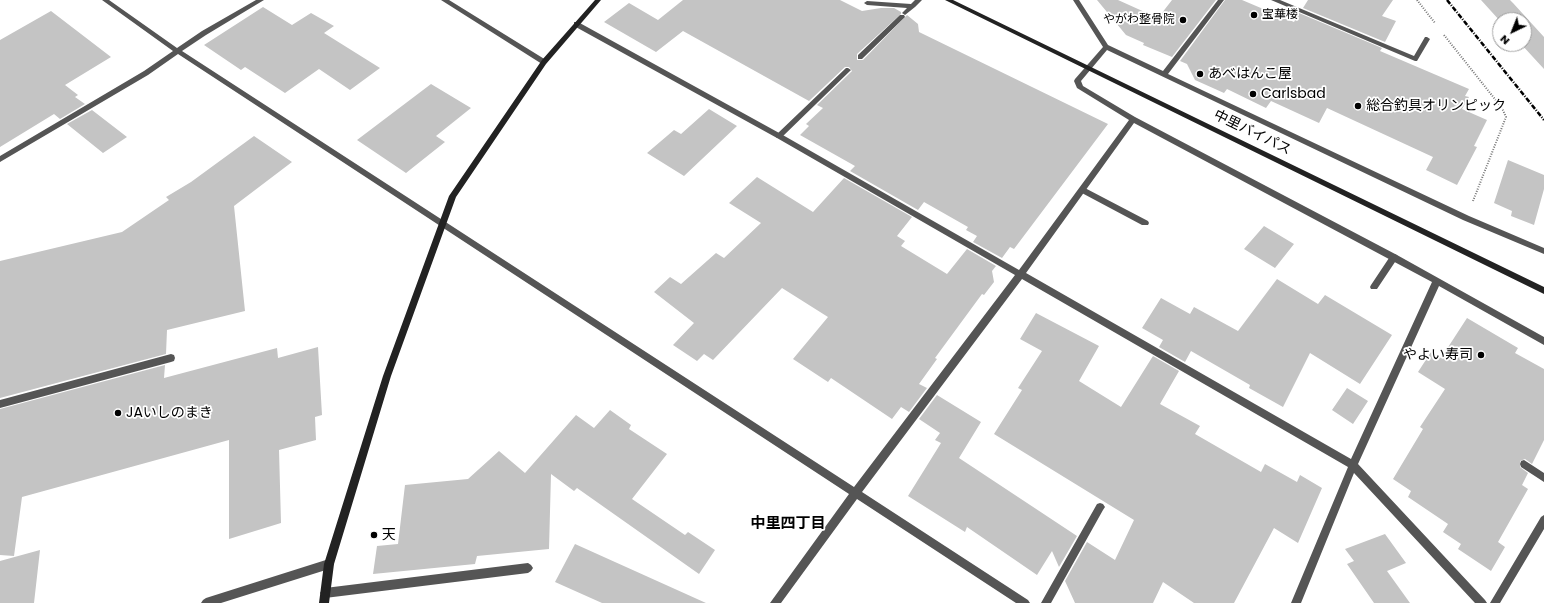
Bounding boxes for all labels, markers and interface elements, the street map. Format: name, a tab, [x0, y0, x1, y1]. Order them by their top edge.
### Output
place label: 宝華楼	[1262, 8, 1298, 22]
marker: 宝華楼	[1249, 10, 1259, 20]
north arrow	[1492, 12, 1532, 52]
place label: やがわ整骨院	[1103, 13, 1175, 27]
marker: やがわ整骨院	[1178, 15, 1188, 25]
text: N	[1496, 31, 1513, 49]
place label: あべはんこ屋	[1208, 66, 1292, 82]
marker: あべはんこ屋	[1195, 69, 1205, 79]
place label: Carlsbad	[1261, 86, 1326, 102]
marker: Carlsbad	[1248, 89, 1258, 99]
place label: 総合釣具オリンピック	[1366, 98, 1506, 114]
marker: 総合釣具オリンピック	[1353, 101, 1363, 111]
street label: 中里バイパス	[1211, 107, 1293, 159]
place label: やよい寿司	[1403, 347, 1473, 363]
marker: やよい寿司	[1476, 350, 1486, 360]
place label: JAいしのまき	[126, 405, 213, 421]
marker: JAいしのまき	[113, 408, 123, 418]
district label: 中里四丁目	[751, 515, 825, 533]
place label: 天	[382, 527, 396, 543]
marker: 天	[369, 530, 379, 540]

